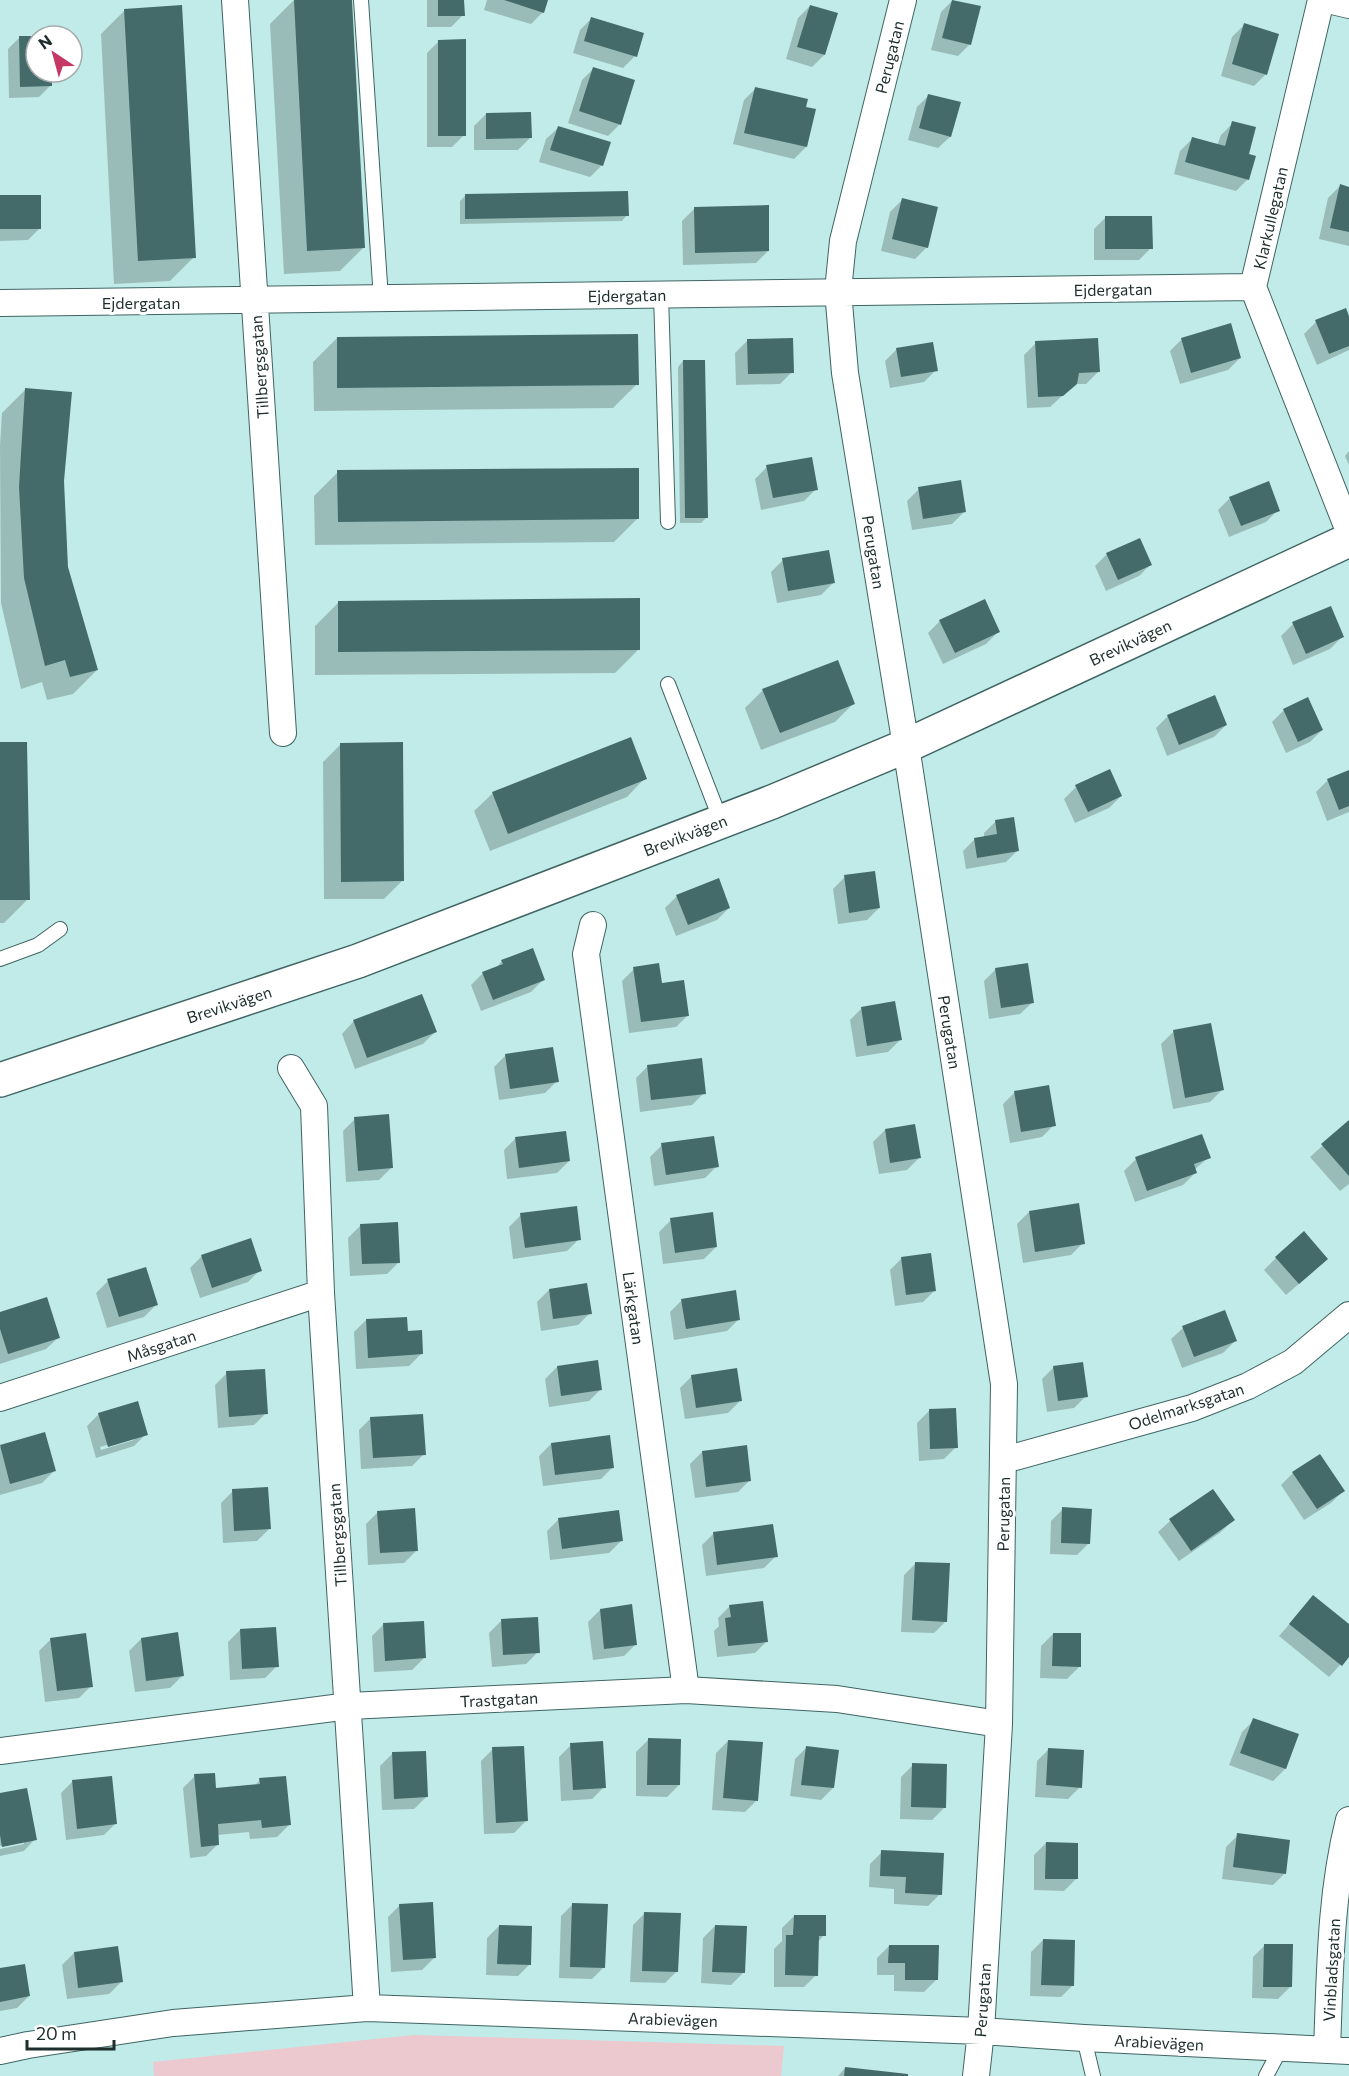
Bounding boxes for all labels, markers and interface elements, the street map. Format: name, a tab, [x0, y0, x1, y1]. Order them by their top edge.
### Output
street label: Perugatan	[871, 19, 907, 95]
north arrow	[24, 24, 84, 84]
text: N	[34, 30, 55, 53]
street label: Klarkullegatan	[1249, 165, 1291, 271]
street label: Ejdergatan	[1074, 279, 1152, 299]
street label: Ejdergatan	[588, 285, 666, 305]
street label: Ejdergatan	[102, 293, 180, 312]
street label: Tillbergsgatan	[246, 315, 272, 419]
street label: Perugatan	[859, 514, 889, 590]
street label: Brevikvägen	[1086, 615, 1174, 669]
street label: Brevikvägen	[640, 810, 730, 860]
street label: Brevikvägen	[184, 981, 274, 1027]
street label: Perugatan	[935, 994, 965, 1070]
street label: Lärkgatan	[619, 1270, 649, 1346]
street label: Måsgatan	[124, 1325, 198, 1365]
street label: Odelmarksgatan	[1126, 1378, 1246, 1434]
street label: Perugatan	[993, 1477, 1013, 1551]
street label: Tillbergsgatan	[324, 1483, 350, 1587]
street label: Trastgatan	[459, 1687, 539, 1711]
street label: Vinbladsgatan	[1319, 1918, 1343, 2022]
street label: Perugatan	[970, 1962, 994, 2038]
street label: Arabievägen	[628, 2008, 718, 2030]
scale bar	[27, 2013, 114, 2051]
text: 20 m	[36, 2022, 77, 2044]
street label: Arabievägen	[1114, 2030, 1204, 2054]

